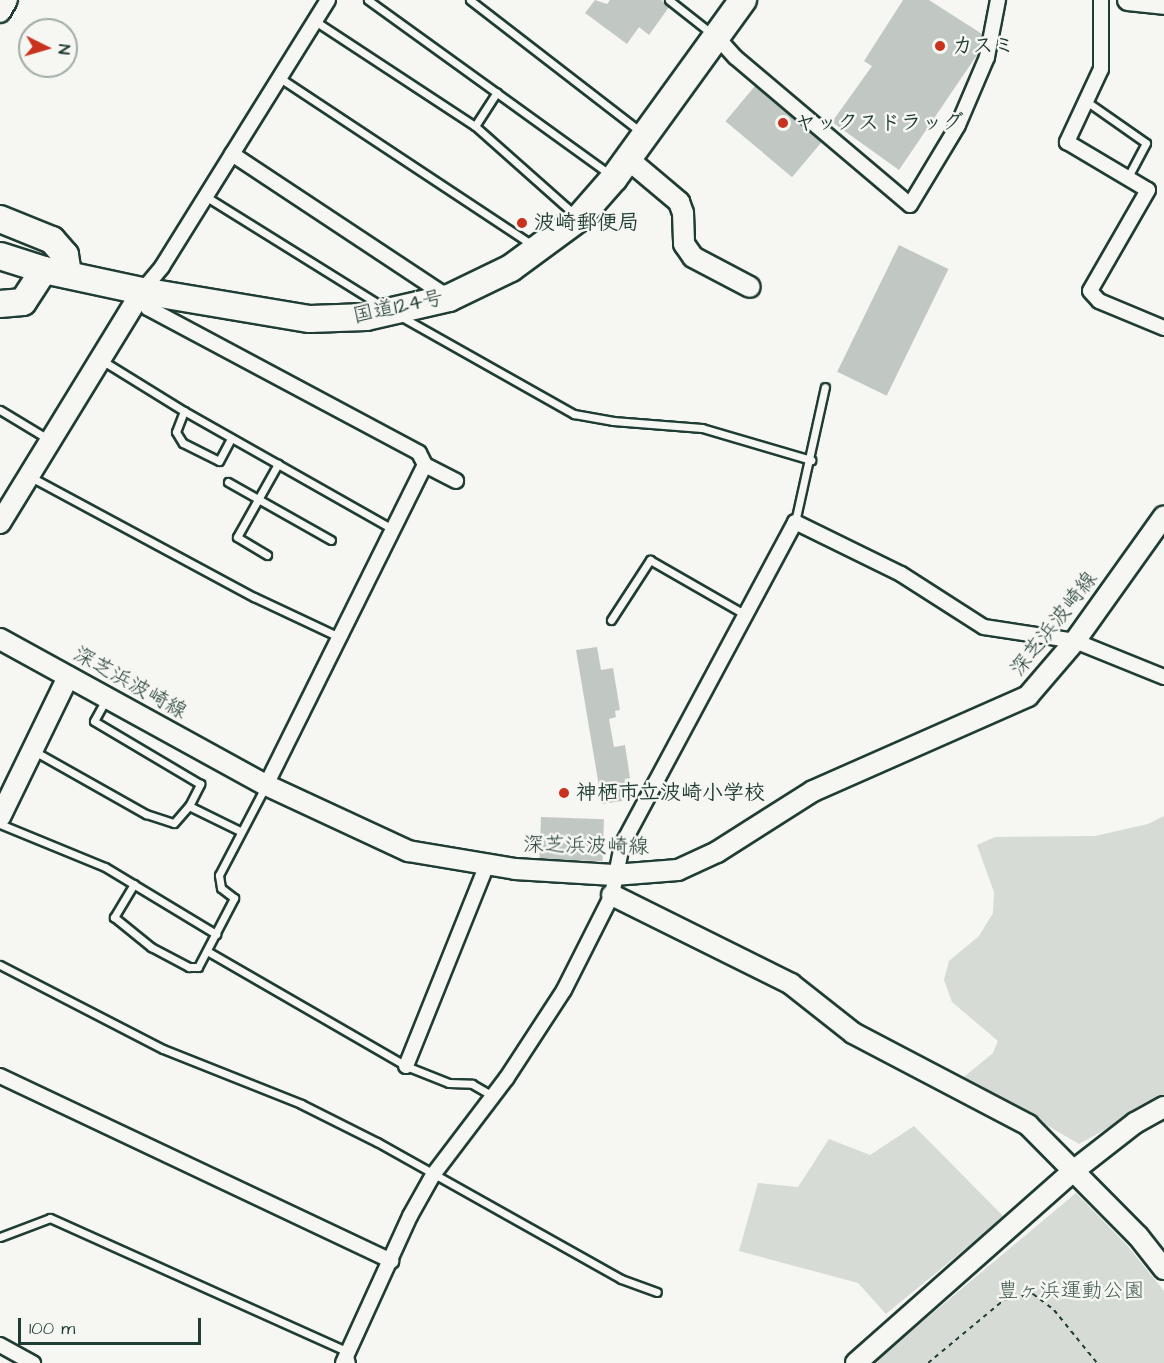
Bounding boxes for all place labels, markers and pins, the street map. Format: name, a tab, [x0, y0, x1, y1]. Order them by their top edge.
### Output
place label: カスミ	[952, 33, 1015, 59]
marker: カスミ	[933, 39, 947, 53]
place label: ヤックスドラッグ	[795, 110, 963, 136]
marker: ヤックスドラッグ	[776, 116, 790, 130]
place label: 波崎郵便局	[534, 210, 639, 236]
marker: 波崎郵便局	[515, 216, 529, 230]
place label: 神栖市立波崎小学校	[576, 780, 765, 806]
marker: 神栖市立波崎小学校	[557, 786, 571, 800]

